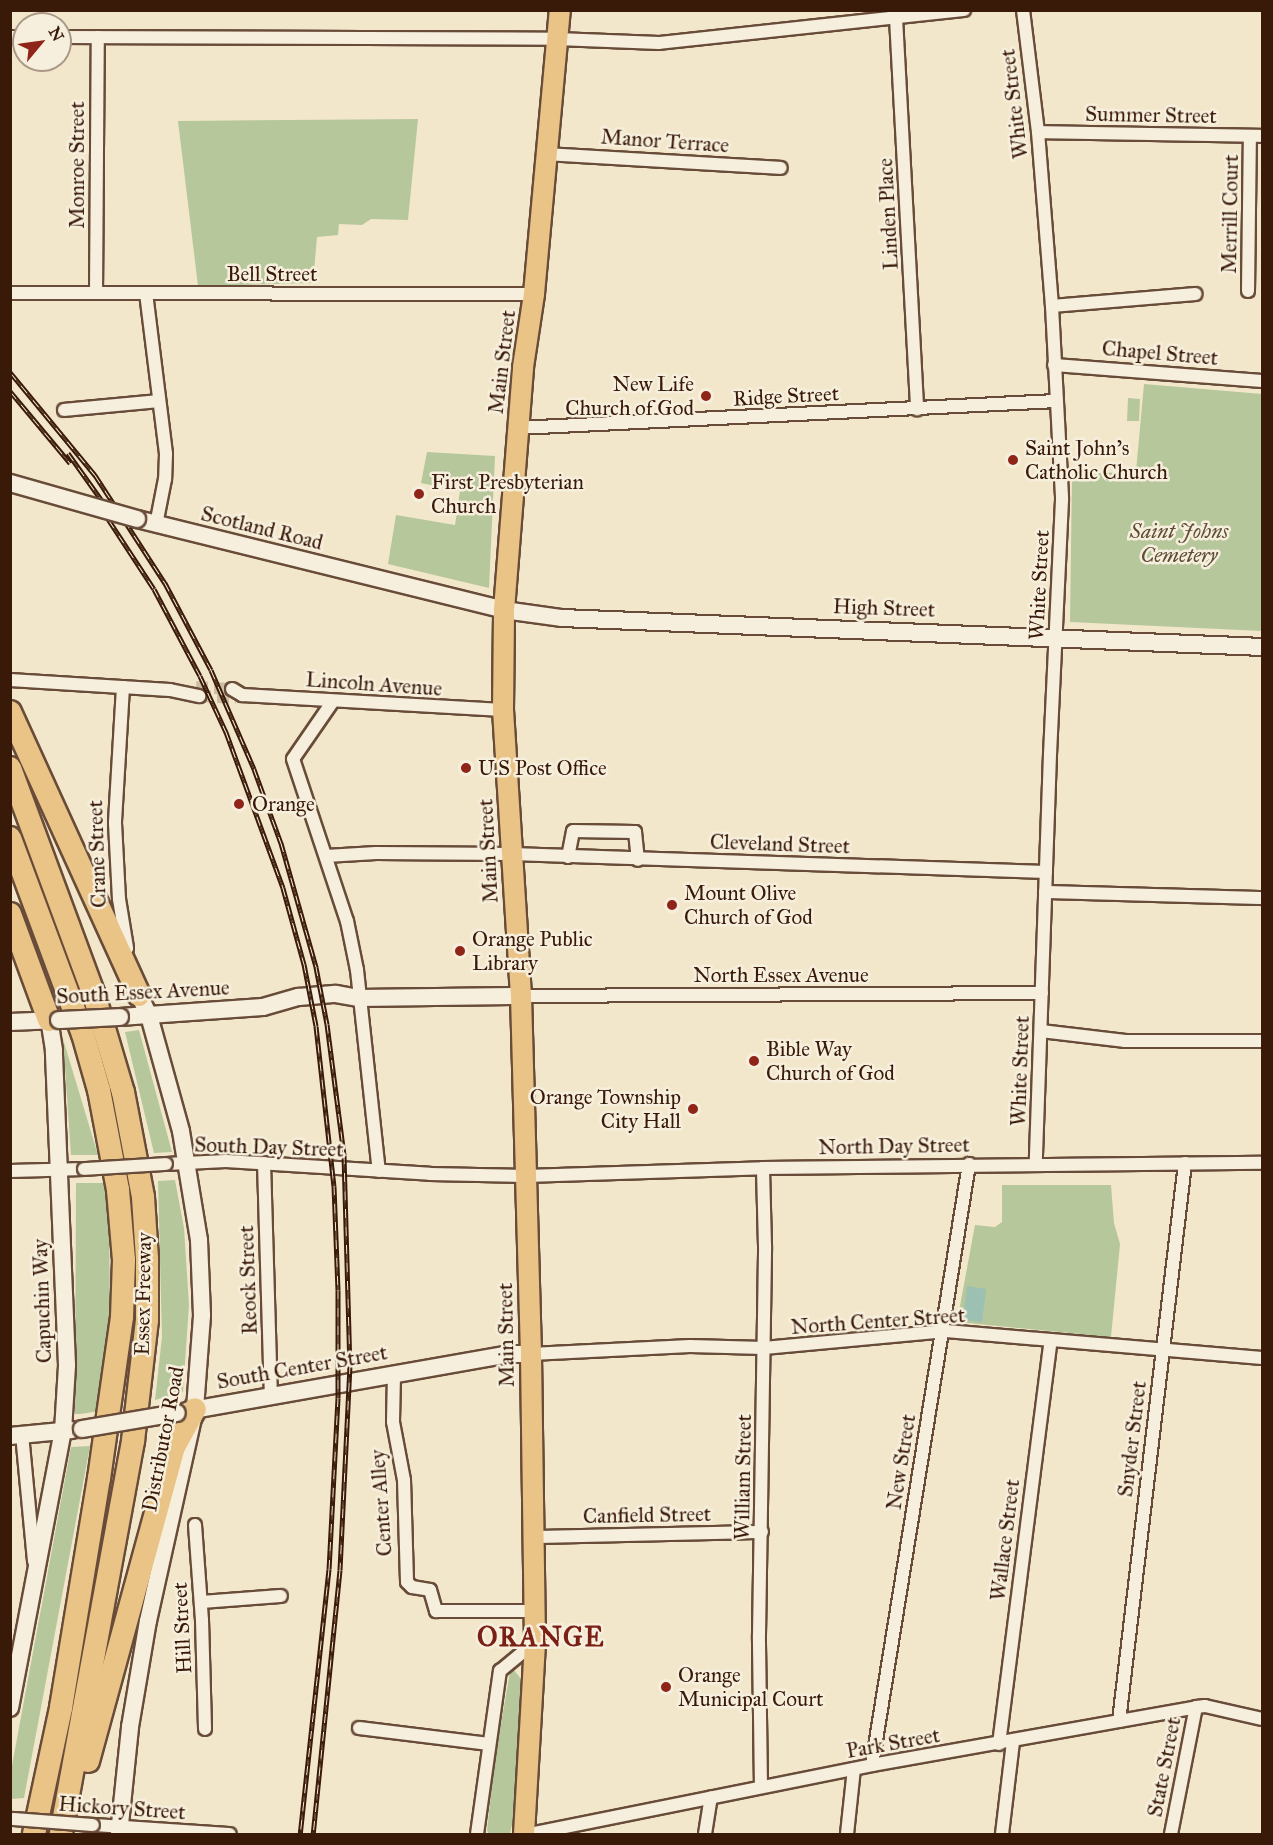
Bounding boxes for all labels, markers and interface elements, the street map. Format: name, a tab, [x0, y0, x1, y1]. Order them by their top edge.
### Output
north arrow	[12, 12, 72, 72]
text: N	[45, 23, 68, 45]
street label: White Street	[995, 48, 1033, 160]
street label: Monroe Street	[64, 101, 90, 229]
street label: Summer Street	[1085, 101, 1217, 129]
street label: Manor Terrace	[600, 124, 730, 158]
street label: Merrill Court	[1216, 154, 1244, 274]
street label: Linden Place	[872, 157, 904, 271]
street label: Bell Street	[227, 261, 317, 287]
street label: Main Street	[483, 309, 521, 415]
street label: Chapel Street	[1101, 335, 1219, 371]
place label: New Life Church of God	[565, 371, 694, 421]
street label: Ridge Street	[732, 381, 840, 411]
marker: New Life Church of God	[699, 389, 713, 403]
place label: Saint John's Catholic Church	[1025, 435, 1168, 485]
marker: Saint John's Catholic Church	[1006, 453, 1020, 467]
place label: First Presbyterian Church	[431, 469, 584, 519]
marker: First Presbyterian Church	[412, 487, 426, 501]
street label: Scotland Road	[198, 501, 326, 555]
park label: Saint Johns Cemetery	[1130, 518, 1228, 568]
street label: White Street	[1024, 529, 1054, 641]
street label: High Street	[833, 594, 935, 622]
street label: Lincoln Avenue	[305, 667, 443, 701]
place label: U.S Post Office	[478, 755, 607, 781]
marker: U.S Post Office	[459, 761, 473, 775]
place label: Orange	[252, 791, 315, 817]
marker: Orange	[230, 795, 248, 813]
street label: Main Street	[473, 798, 503, 904]
street label: Crane Street	[83, 800, 111, 908]
street label: Cleveland Street	[709, 829, 851, 859]
place label: Mount Olive Church of God	[684, 880, 813, 930]
marker: Mount Olive Church of God	[665, 898, 679, 912]
place label: Orange Public Library	[472, 926, 593, 976]
marker: Orange Public Library	[453, 944, 467, 958]
street label: North Essex Avenue	[693, 962, 869, 988]
street label: South Essex Avenue	[56, 975, 230, 1009]
street label: White Street	[1005, 1015, 1035, 1127]
place label: Bible Way Church of God	[766, 1036, 895, 1086]
marker: Bible Way Church of God	[747, 1054, 761, 1068]
place label: Orange Township City Hall	[530, 1084, 681, 1134]
marker: Orange Township City Hall	[686, 1102, 700, 1116]
street label: South Day Street	[194, 1132, 344, 1162]
street label: North Day Street	[818, 1132, 970, 1160]
street label: Reock Street	[233, 1225, 263, 1335]
street label: Essex Freeway	[129, 1232, 157, 1356]
street label: Capuchin Way	[27, 1238, 57, 1364]
street label: Main Street	[492, 1283, 520, 1387]
street label: North Center Street	[790, 1302, 966, 1340]
street label: South Center Street	[215, 1340, 389, 1394]
street label: Distributor Road	[137, 1364, 189, 1514]
street label: Snyder Street	[1112, 1380, 1152, 1498]
street label: New Street	[881, 1412, 921, 1512]
street label: William Street	[729, 1414, 757, 1540]
street label: Center Alley	[365, 1449, 397, 1557]
street label: Wallace Street	[985, 1478, 1025, 1602]
street label: Canfield Street	[583, 1501, 711, 1529]
street label: Hill Street	[167, 1581, 197, 1675]
district label: ORANGE	[477, 1621, 605, 1653]
place label: Orange Municipal Court	[678, 1662, 823, 1712]
marker: Orange Municipal Court	[659, 1680, 673, 1694]
street label: State Street	[1142, 1715, 1186, 1819]
street label: Park Street	[844, 1722, 942, 1764]
street label: Hickory Street	[58, 1791, 186, 1825]

